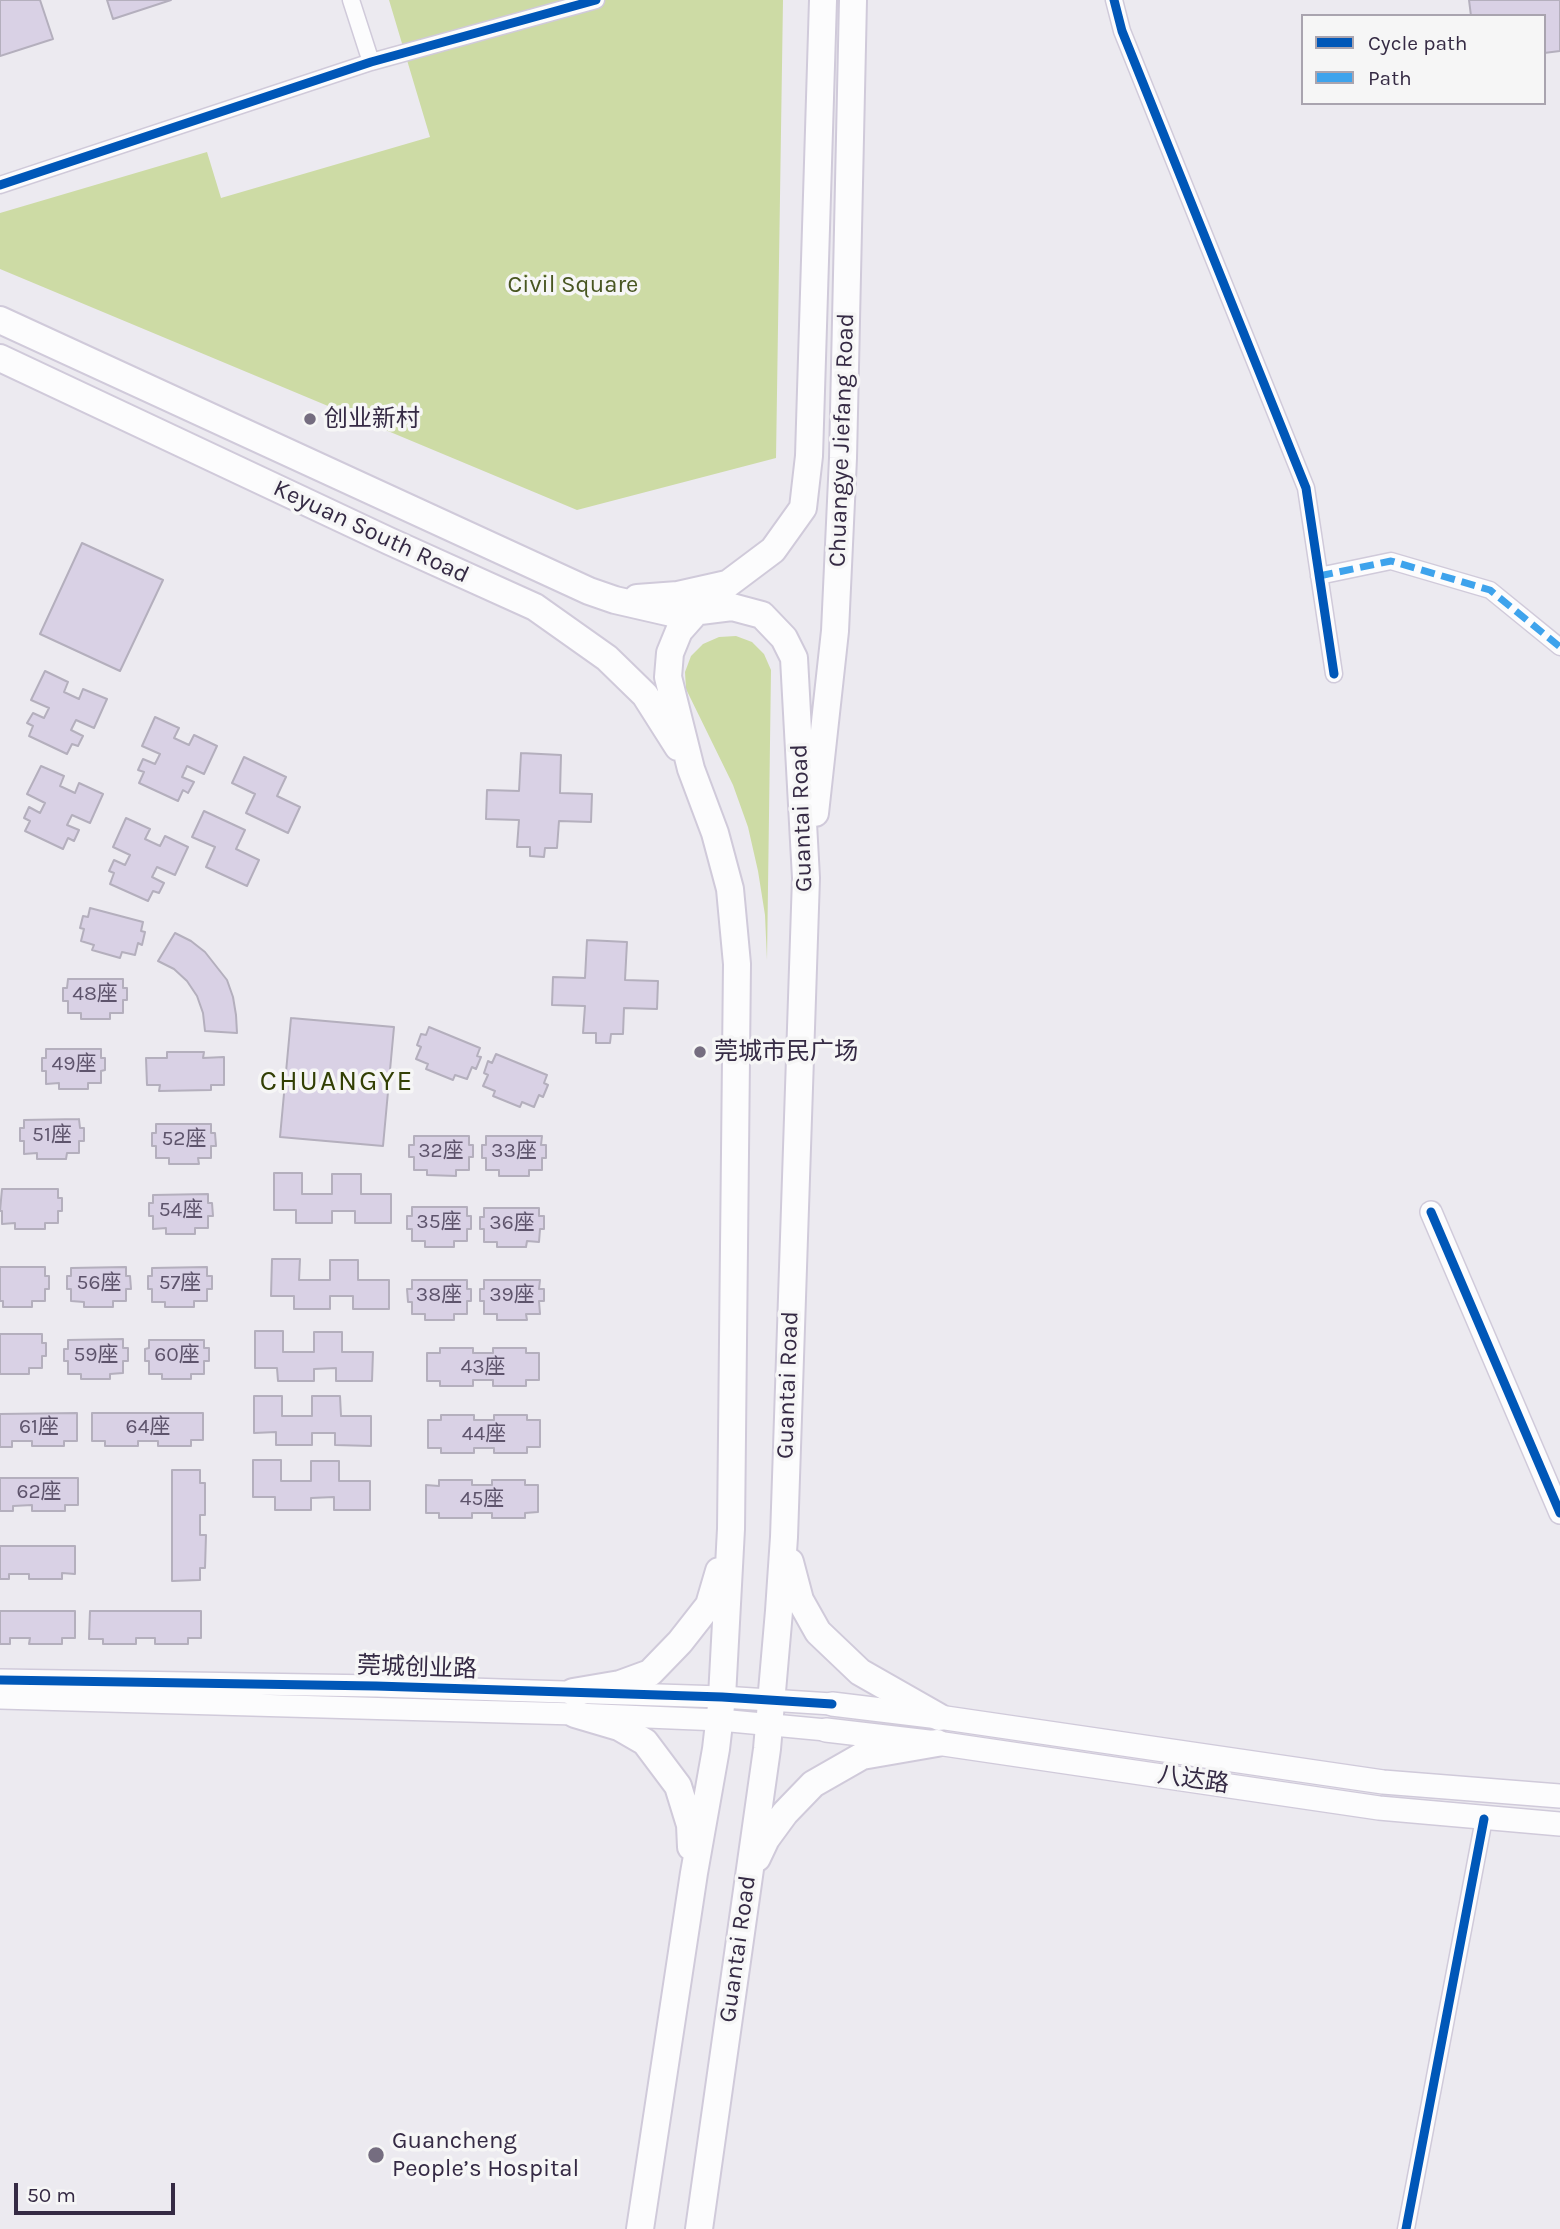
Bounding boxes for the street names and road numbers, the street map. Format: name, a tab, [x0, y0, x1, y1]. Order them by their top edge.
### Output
street label: Chuangye Jiefang Road	[823, 313, 861, 567]
street label: Keyuan South Road	[269, 474, 473, 590]
street label: Guantai Road	[785, 744, 819, 892]
street label: Guantai Road	[771, 1311, 805, 1459]
street label: 莞城创业路	[357, 1652, 477, 1684]
street label: 八达路	[1155, 1761, 1231, 1799]
street label: Guantai Road	[713, 1874, 763, 2024]

